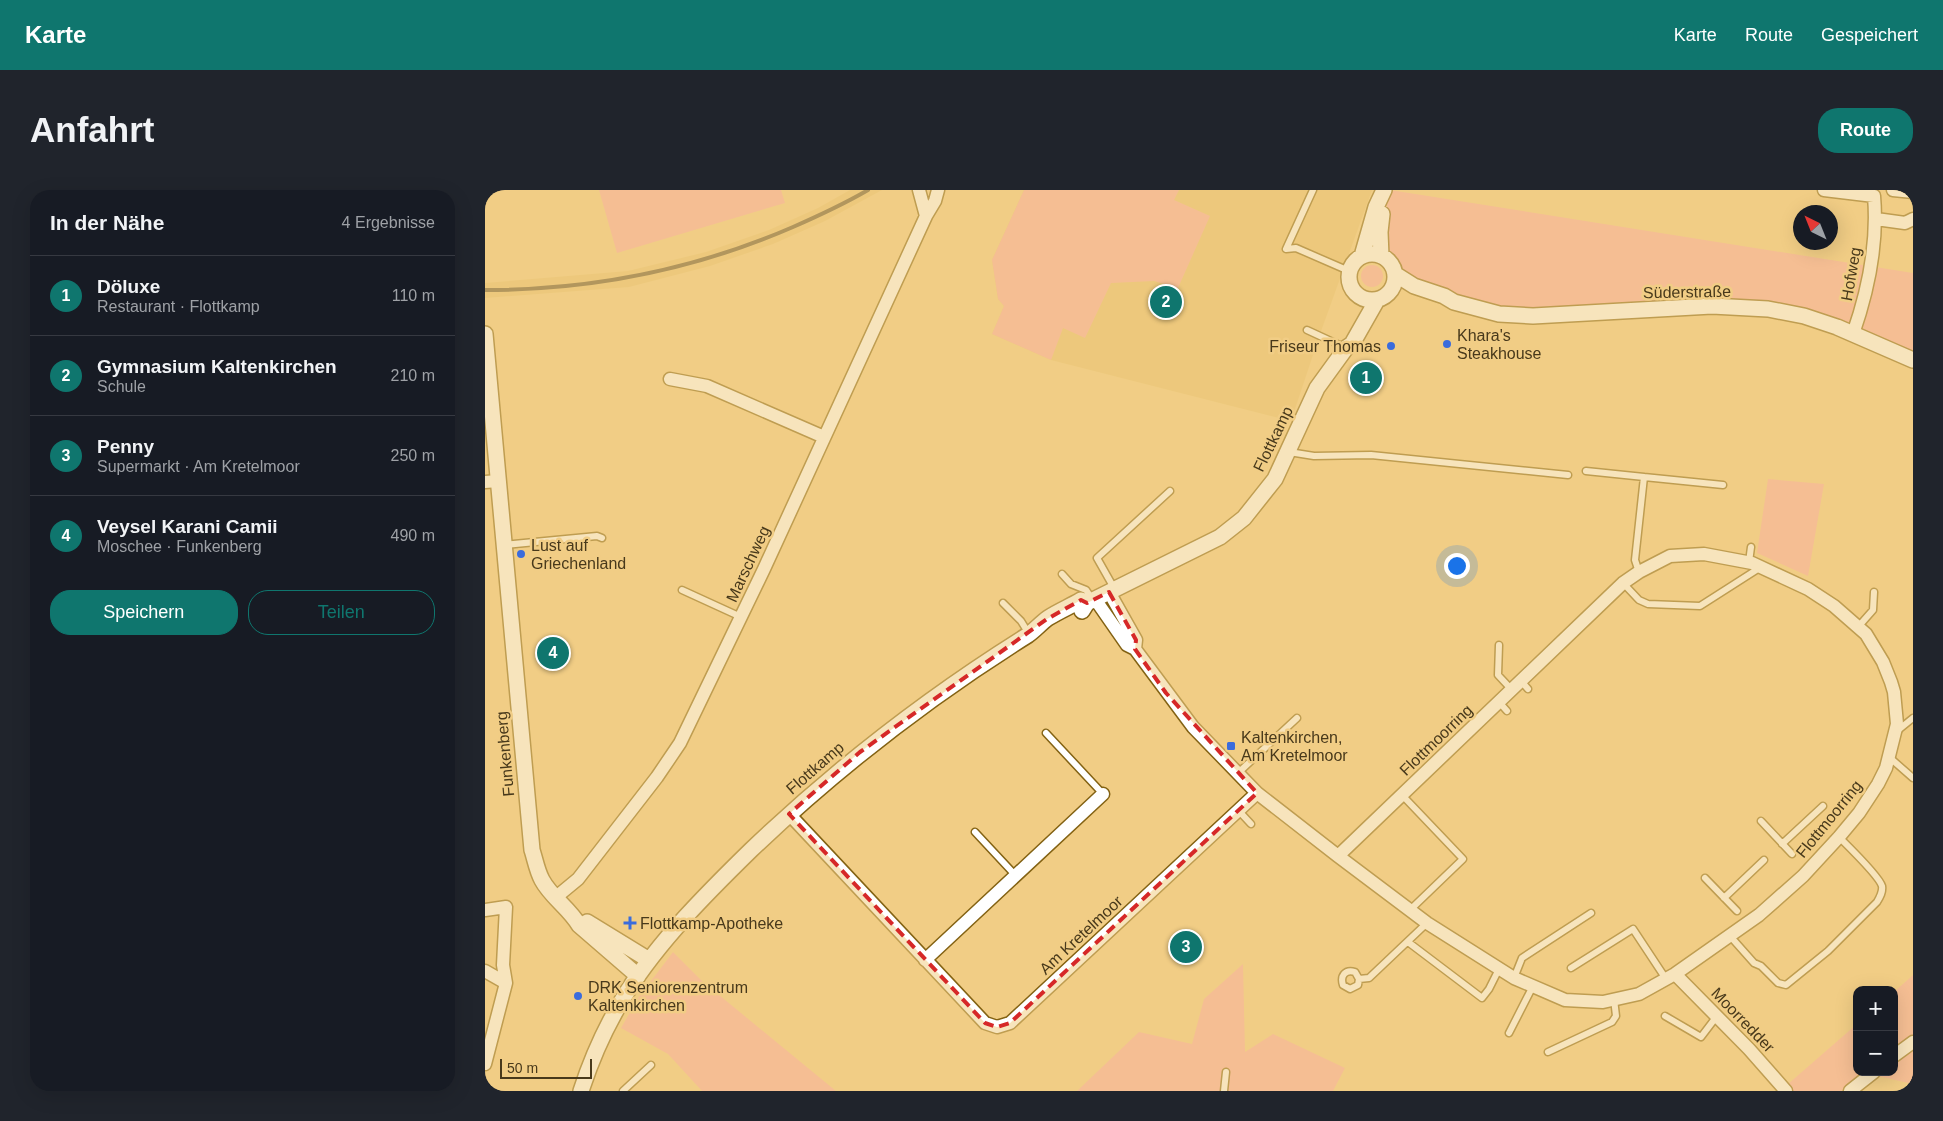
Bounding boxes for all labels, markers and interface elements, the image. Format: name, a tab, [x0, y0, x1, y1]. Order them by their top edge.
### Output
text: Karte	[25, 21, 86, 48]
text: Karte	[1674, 25, 1717, 45]
text: Route	[1745, 25, 1793, 45]
text: Gespeichert	[1821, 25, 1918, 45]
button: Route	[1818, 108, 1913, 153]
text: Anfahrt	[30, 110, 154, 149]
north arrow	[1793, 205, 1838, 250]
text: In der Nähe	[50, 211, 164, 234]
text: 4 Ergebnisse	[342, 214, 435, 231]
street label: Hofweg	[1838, 246, 1864, 302]
text: Döluxe	[97, 276, 160, 297]
pin: 2	[1150, 283, 1182, 321]
street label: Süderstraße	[1643, 283, 1731, 301]
text: 1	[62, 287, 70, 304]
text: 110 m	[392, 287, 435, 304]
text: Restaurant · Flottkamp	[97, 298, 260, 315]
place label: Khara's Steakhouse	[1457, 327, 1542, 362]
place label: Friseur Thomas	[1269, 338, 1381, 355]
marker: Khara's Steakhouse	[1441, 338, 1453, 350]
marker: Friseur Thomas	[1385, 340, 1397, 352]
text: Gymnasium Kaltenkirchen	[97, 356, 337, 377]
pin: 1	[1350, 359, 1382, 397]
text: 2	[62, 367, 70, 384]
text: 210 m	[391, 367, 435, 384]
text: Schule	[97, 378, 146, 395]
street label: Flottkamp	[1250, 404, 1296, 474]
text: Penny	[97, 436, 154, 457]
text: 3	[62, 447, 70, 464]
text: 250 m	[391, 447, 435, 464]
text: Supermarkt · Am Kretelmoor	[97, 458, 300, 475]
text: Veysel Karani Camii	[97, 516, 278, 537]
street label: Marschweg	[723, 523, 773, 605]
text: 4	[62, 527, 70, 544]
text: 490 m	[391, 527, 435, 544]
place label: Lust auf Griechenland	[531, 537, 626, 572]
text: Moschee · Funkenberg	[97, 538, 262, 555]
marker: Lust auf Griechenland	[515, 548, 527, 560]
your location	[1444, 553, 1470, 579]
button: Speichern	[50, 590, 238, 635]
button: Teilen	[248, 590, 435, 635]
pin: 4	[537, 634, 569, 672]
street label: Flottmoorring	[1396, 701, 1476, 779]
street label: Funkenberg	[493, 711, 517, 797]
place label: Kaltenkirchen, Am Kretelmoor	[1241, 729, 1348, 764]
street label: Flottkamp	[783, 738, 847, 797]
marker: Kaltenkirchen, Am Kretelmoor	[1225, 740, 1237, 752]
street label: Flottmoorring	[1793, 777, 1865, 861]
street label: Am Kretelmoor	[1036, 892, 1126, 978]
place label: Flottkamp-Apotheke	[640, 915, 783, 932]
marker: Flottkamp-Apotheke	[624, 917, 636, 929]
pin: 3	[1170, 928, 1202, 966]
place label: DRK Seniorenzentrum Kaltenkirchen	[588, 979, 748, 1014]
street label: Moorredder	[1708, 984, 1778, 1056]
map controls	[1853, 986, 1898, 1076]
button: +	[1853, 986, 1898, 1031]
marker: DRK Seniorenzentrum Kaltenkirchen	[572, 990, 584, 1002]
button: −	[1853, 1031, 1898, 1076]
scale bar	[500, 1056, 593, 1079]
text: 50 m	[507, 1060, 538, 1076]

